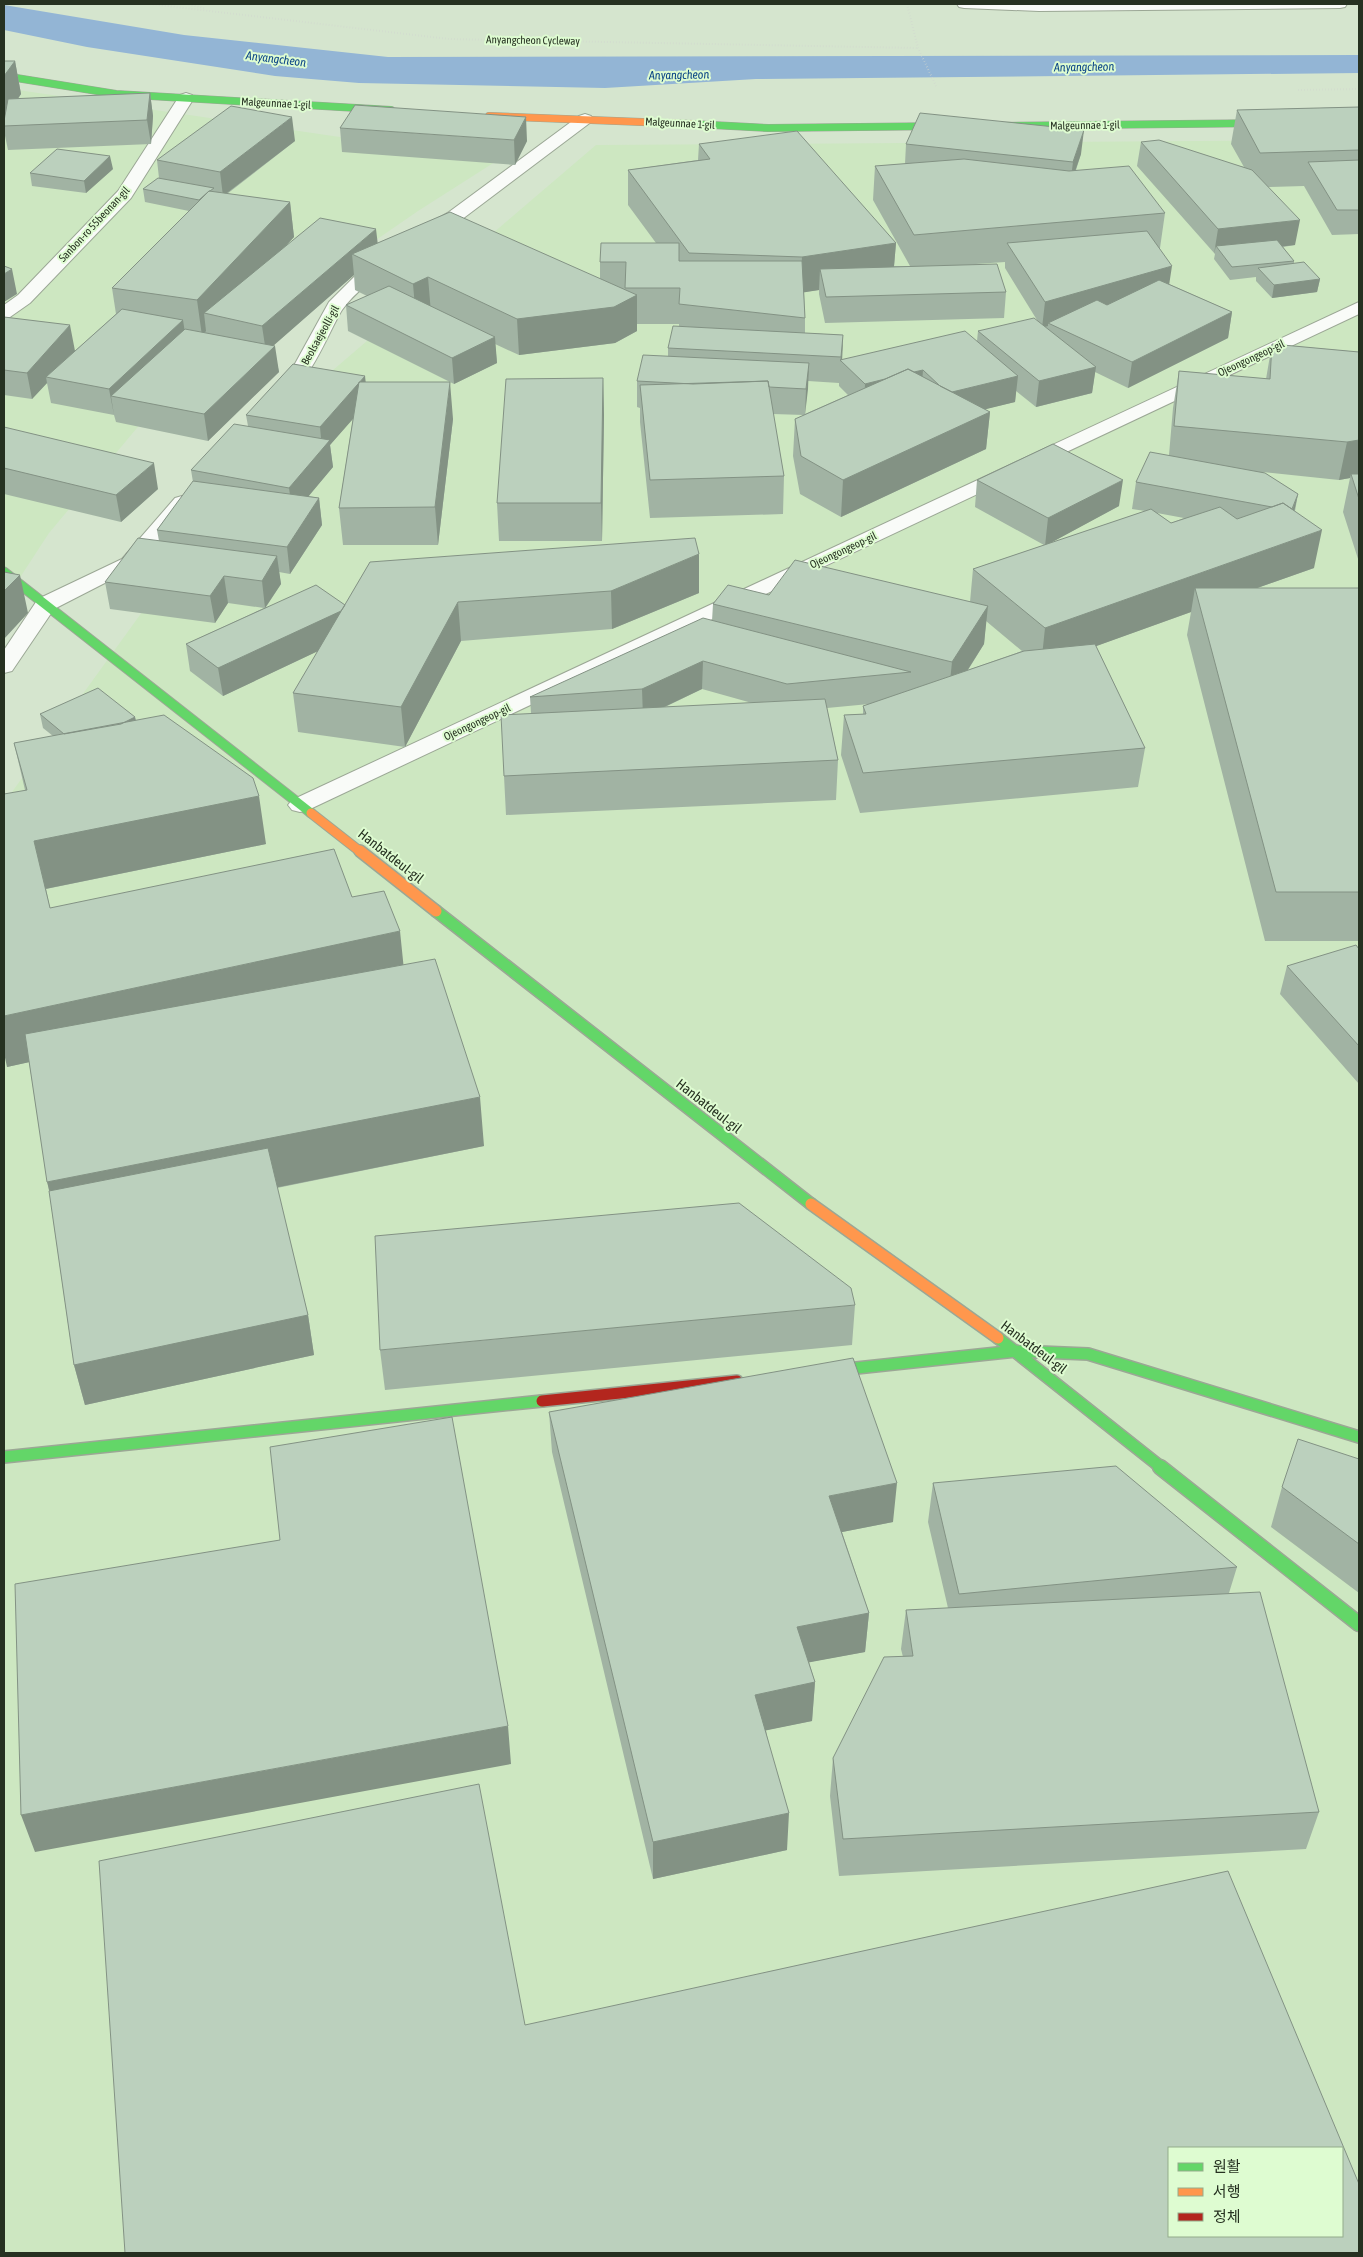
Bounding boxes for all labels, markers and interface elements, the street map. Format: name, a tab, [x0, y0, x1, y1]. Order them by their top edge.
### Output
street label: Anyangcheon Cycleway	[486, 33, 580, 47]
water label: Anyangcheon	[244, 48, 307, 70]
water label: Anyangcheon	[1053, 59, 1114, 75]
water label: Anyangcheon	[648, 67, 709, 83]
street label: Malgeunnae 1-gil	[241, 95, 311, 111]
street label: Malgeunnae 1-gil	[645, 115, 715, 131]
street label: Malgeunnae 1-gil	[1050, 118, 1120, 132]
street label: Sanbon-ro 55beonan-gil	[56, 184, 132, 264]
street label: Beolsaejeolli-gil	[299, 303, 341, 367]
street label: Ojeongongeop-gil	[1216, 337, 1286, 379]
street label: Ojeongongeop-gil	[808, 529, 878, 571]
street label: Ojeongongeop-gil	[442, 701, 512, 743]
street label: Hanbatdeul-gil	[355, 826, 427, 887]
street label: Hanbatdeul-gil	[673, 1076, 745, 1137]
street label: Hanbatdeul-gil	[998, 1317, 1070, 1377]
legend	[1168, 2147, 1343, 2237]
text: 원활	[1213, 2158, 1241, 2175]
text: 서행	[1213, 2183, 1241, 2200]
text: 정체	[1213, 2208, 1241, 2225]

